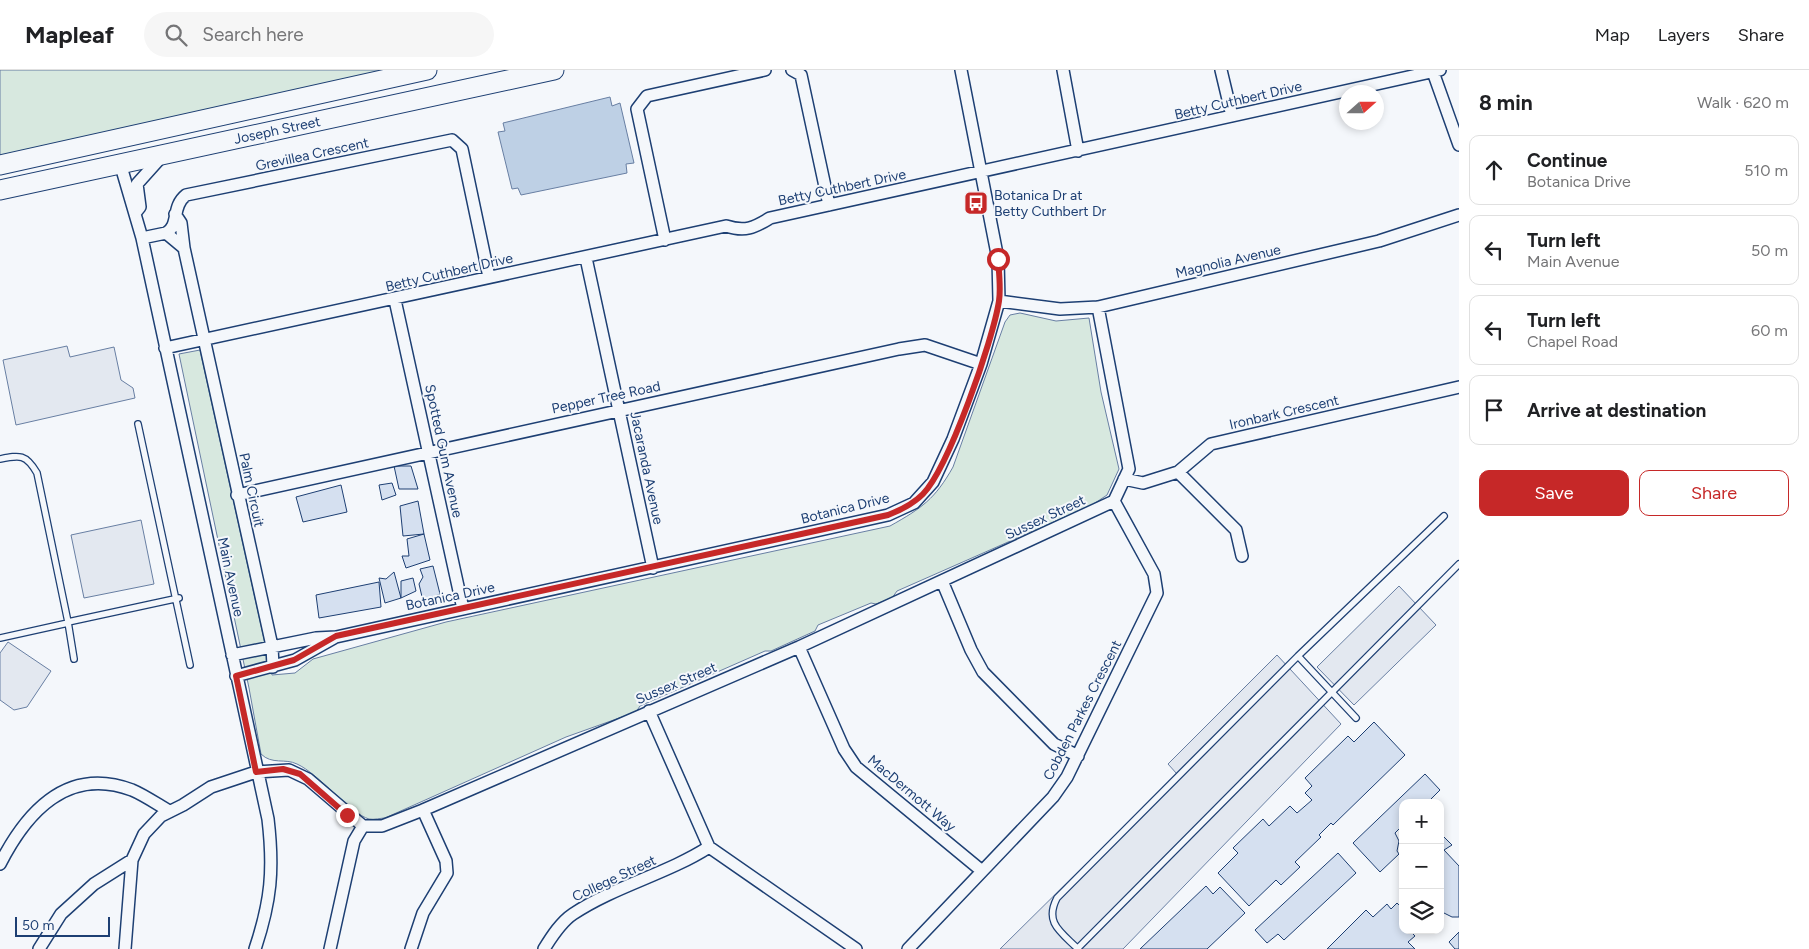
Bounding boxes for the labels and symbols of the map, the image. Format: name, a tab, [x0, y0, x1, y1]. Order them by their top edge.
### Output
street label: Betty Cuthbert Drive	[1173, 77, 1304, 123]
north arrow	[1339, 85, 1384, 130]
street label: Joseph Street	[232, 113, 322, 148]
street label: Grevillea Crescent	[254, 134, 370, 175]
street label: Betty Cuthbert Drive	[777, 166, 908, 209]
place label: Botanica Dr at Betty Cuthbert Dr	[994, 187, 1107, 220]
bus stop icon: Botanica Dr at Betty Cuthbert Dr	[963, 190, 989, 216]
street label: Magnolia Avenue	[1174, 241, 1283, 282]
route start	[987, 248, 1010, 271]
street label: Betty Cuthbert Drive	[384, 249, 515, 295]
street label: Pepper Tree Road	[550, 378, 662, 417]
street label: Spotted Gum Avenue	[421, 383, 466, 520]
street label: Ironbark Crescent	[1228, 392, 1341, 433]
street label: Jacaranda Avenue	[626, 410, 667, 526]
street label: Palm Circuit	[235, 451, 268, 529]
street label: Botanica Drive	[799, 489, 892, 528]
street label: Sussex Street	[1002, 492, 1088, 543]
street label: Main Avenue	[214, 536, 247, 619]
street label: Botanica Drive	[404, 579, 497, 614]
street label: Cobden Parkes Crescent	[1040, 637, 1125, 783]
street label: Sussex Street	[633, 659, 719, 708]
street label: MacDermott Way	[864, 752, 960, 836]
route end	[336, 804, 359, 827]
street label: College Street	[570, 852, 659, 905]
scale bar	[15, 914, 110, 937]

